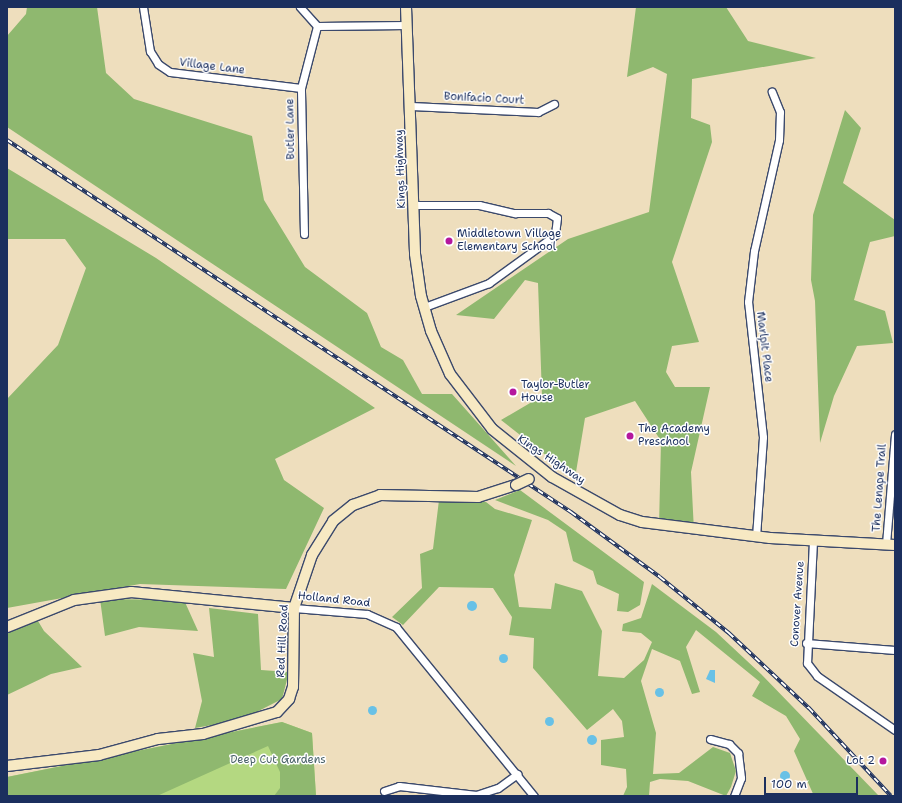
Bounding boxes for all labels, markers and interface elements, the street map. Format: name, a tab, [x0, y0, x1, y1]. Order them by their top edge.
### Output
street label: Village Lane	[178, 56, 246, 78]
street label: Bonifacio Court	[443, 90, 525, 108]
street label: Butler Lane	[284, 98, 298, 160]
street label: Kings Highway	[393, 129, 409, 209]
place label: Middletown Village Elementary School	[457, 228, 561, 254]
marker: Middletown Village Elementary School	[444, 236, 454, 246]
street label: Marlpit Place	[753, 311, 775, 383]
place label: Taylor-Butler House	[521, 379, 590, 405]
marker: Taylor-Butler House	[508, 387, 518, 397]
place label: The Academy Preschool	[638, 423, 710, 449]
marker: The Academy Preschool	[625, 431, 635, 441]
street label: Kings Highway	[515, 432, 587, 488]
street label: The Lenape Trail	[870, 444, 890, 532]
street label: Conover Avenue	[788, 561, 808, 647]
street label: Holland Road	[297, 590, 371, 610]
street label: Red Hill Road	[274, 604, 292, 678]
park label: Deep Cut Gardens	[230, 753, 326, 767]
place label: Lot 2	[846, 754, 875, 768]
marker: Lot 2	[878, 756, 888, 766]
scale bar	[766, 769, 860, 795]
text: 100 m	[771, 776, 807, 792]

